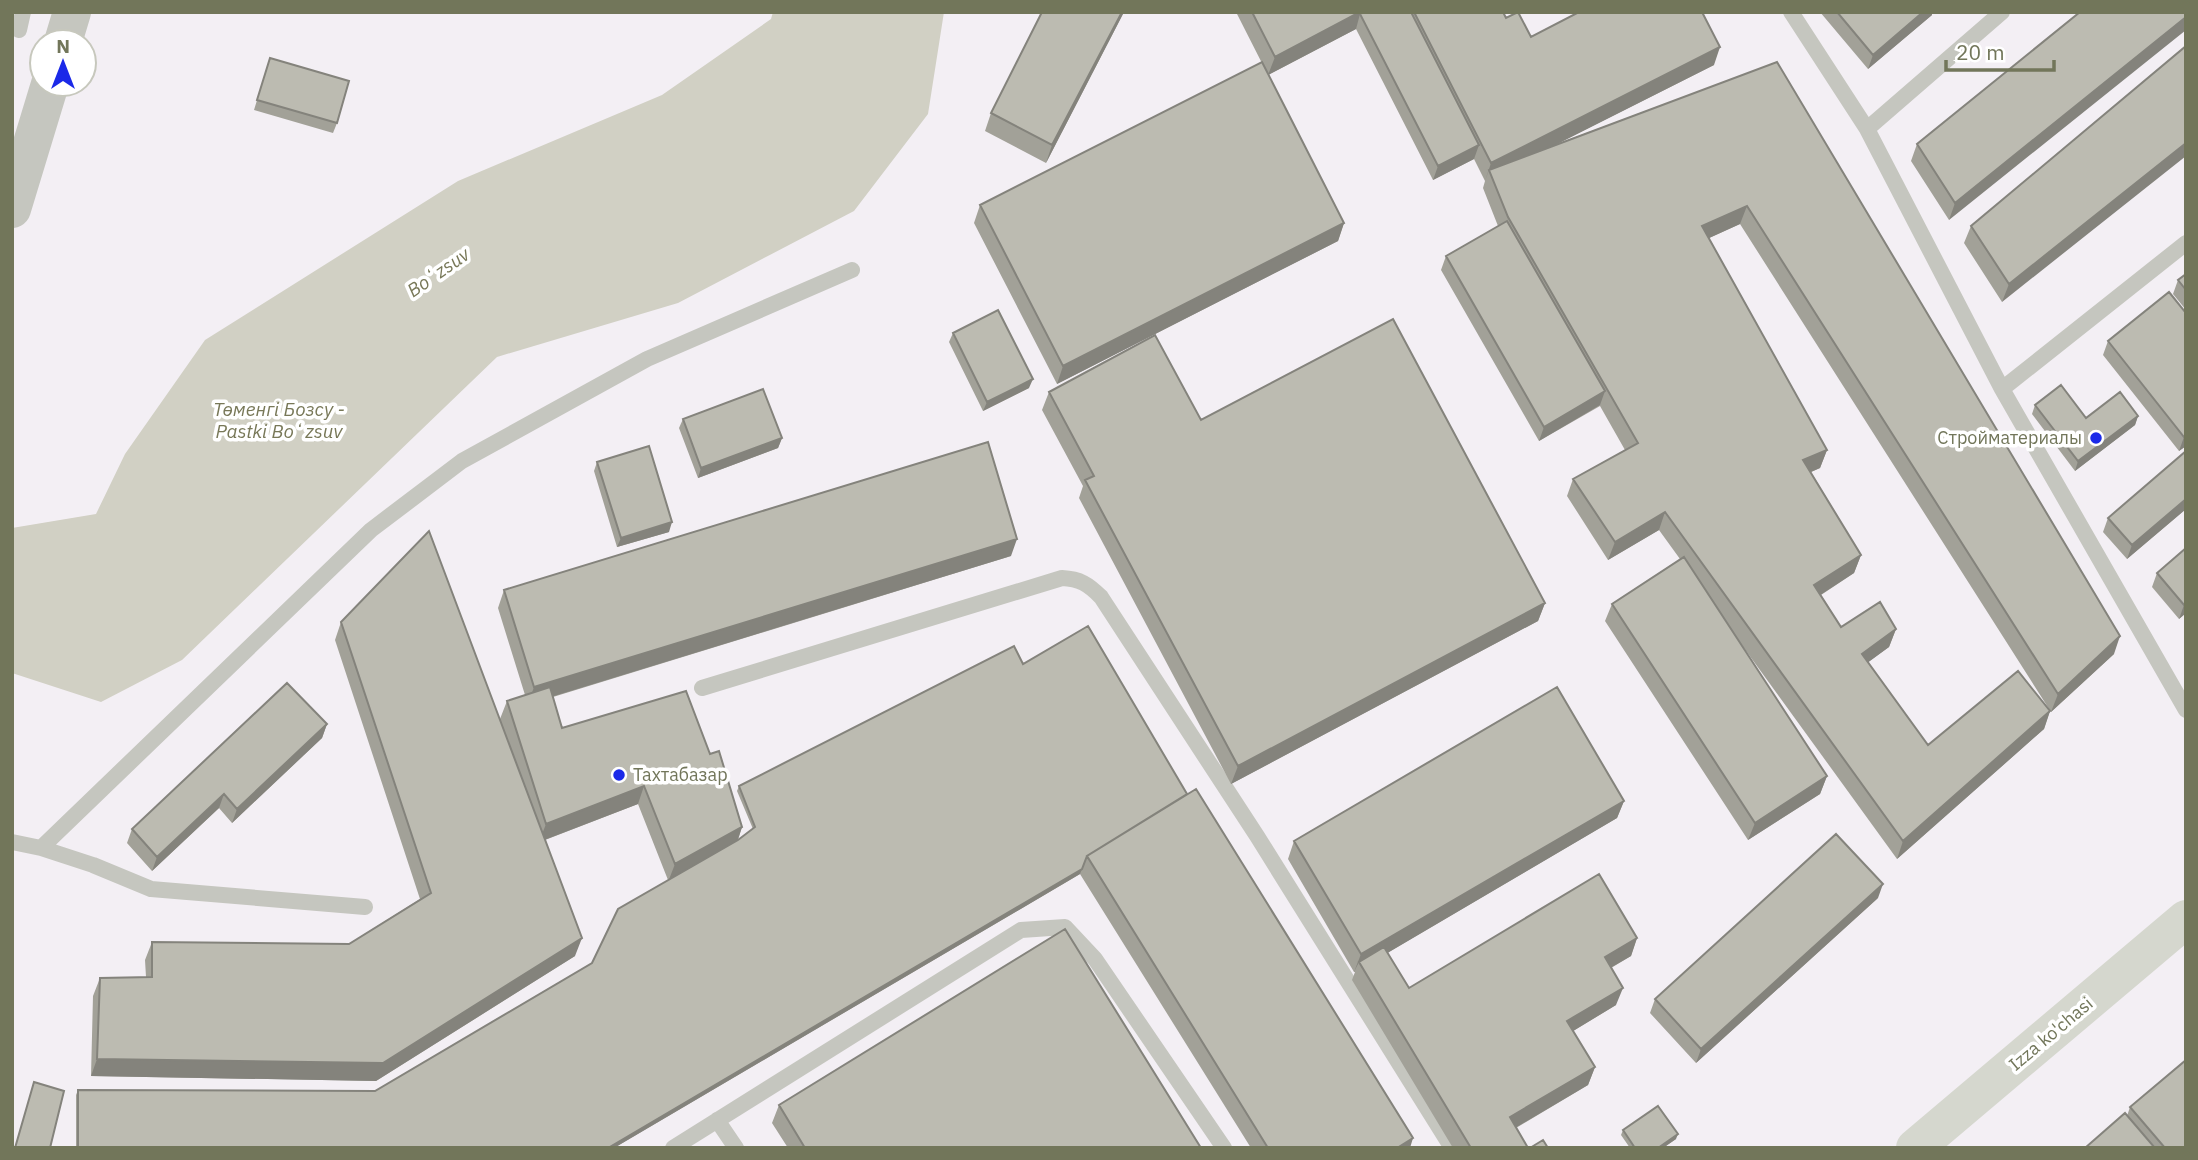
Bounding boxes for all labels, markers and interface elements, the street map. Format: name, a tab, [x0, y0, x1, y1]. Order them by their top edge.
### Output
north arrow	[28, 28, 98, 98]
scale bar	[1946, 28, 2054, 72]
text: N	[56, 34, 70, 58]
text: 20 m	[1956, 38, 2005, 66]
water label: Boʻzsuv	[402, 241, 475, 302]
water label: Төменгі Бозсу - Pastki Boʻzsuv	[213, 397, 345, 443]
place label: Стройматериалы	[1937, 426, 2082, 449]
marker: Стройматериалы	[2088, 430, 2104, 446]
place label: Тахтабазар	[633, 763, 728, 786]
marker: Тахтабазар	[611, 767, 627, 783]
street label: Izza ko'chasi	[2004, 992, 2097, 1075]

